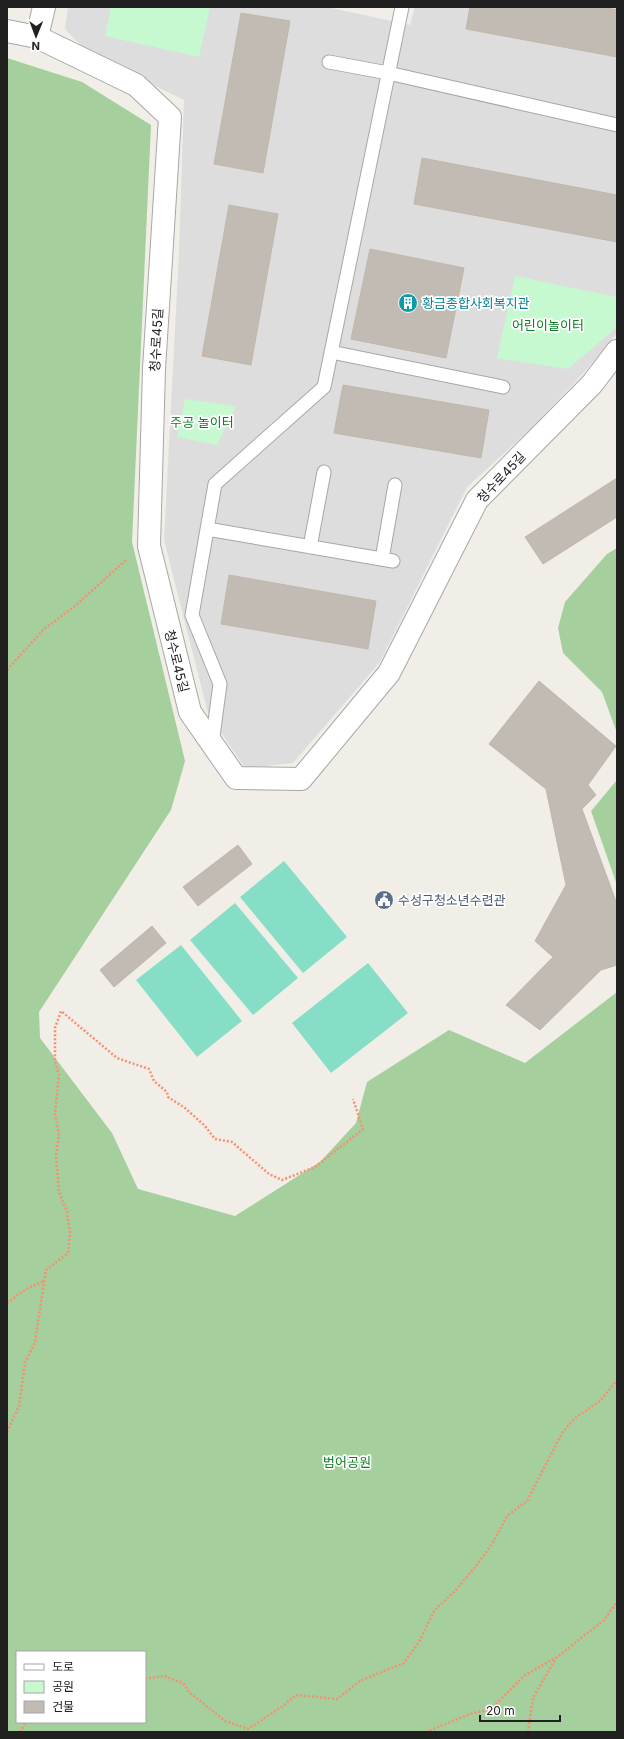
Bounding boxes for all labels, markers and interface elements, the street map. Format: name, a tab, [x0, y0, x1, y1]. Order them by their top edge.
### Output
north arrow	[16, 16, 56, 56]
text: N	[32, 39, 40, 53]
building icon: 황금종합사회복지관	[397, 292, 419, 314]
place label: 황금종합사회복지관	[422, 295, 530, 311]
street label: 청수로45길	[146, 308, 166, 372]
park label: 어린이놀이터	[512, 317, 584, 333]
park label: 주공 놀이터	[170, 414, 234, 430]
street label: 청수로45길	[473, 448, 529, 506]
street label: 청수로45길	[161, 628, 193, 694]
public building icon: 수성구청소년수련관	[373, 889, 395, 911]
place label: 수성구청소년수련관	[398, 892, 506, 908]
park label: 범어공원	[323, 1454, 371, 1470]
legend	[16, 1651, 146, 1723]
text: 도로	[52, 1659, 74, 1674]
text: 공원	[52, 1679, 74, 1694]
scale bar	[480, 1697, 560, 1723]
text: 건물	[52, 1699, 74, 1714]
text: 20 m	[486, 1703, 515, 1718]

